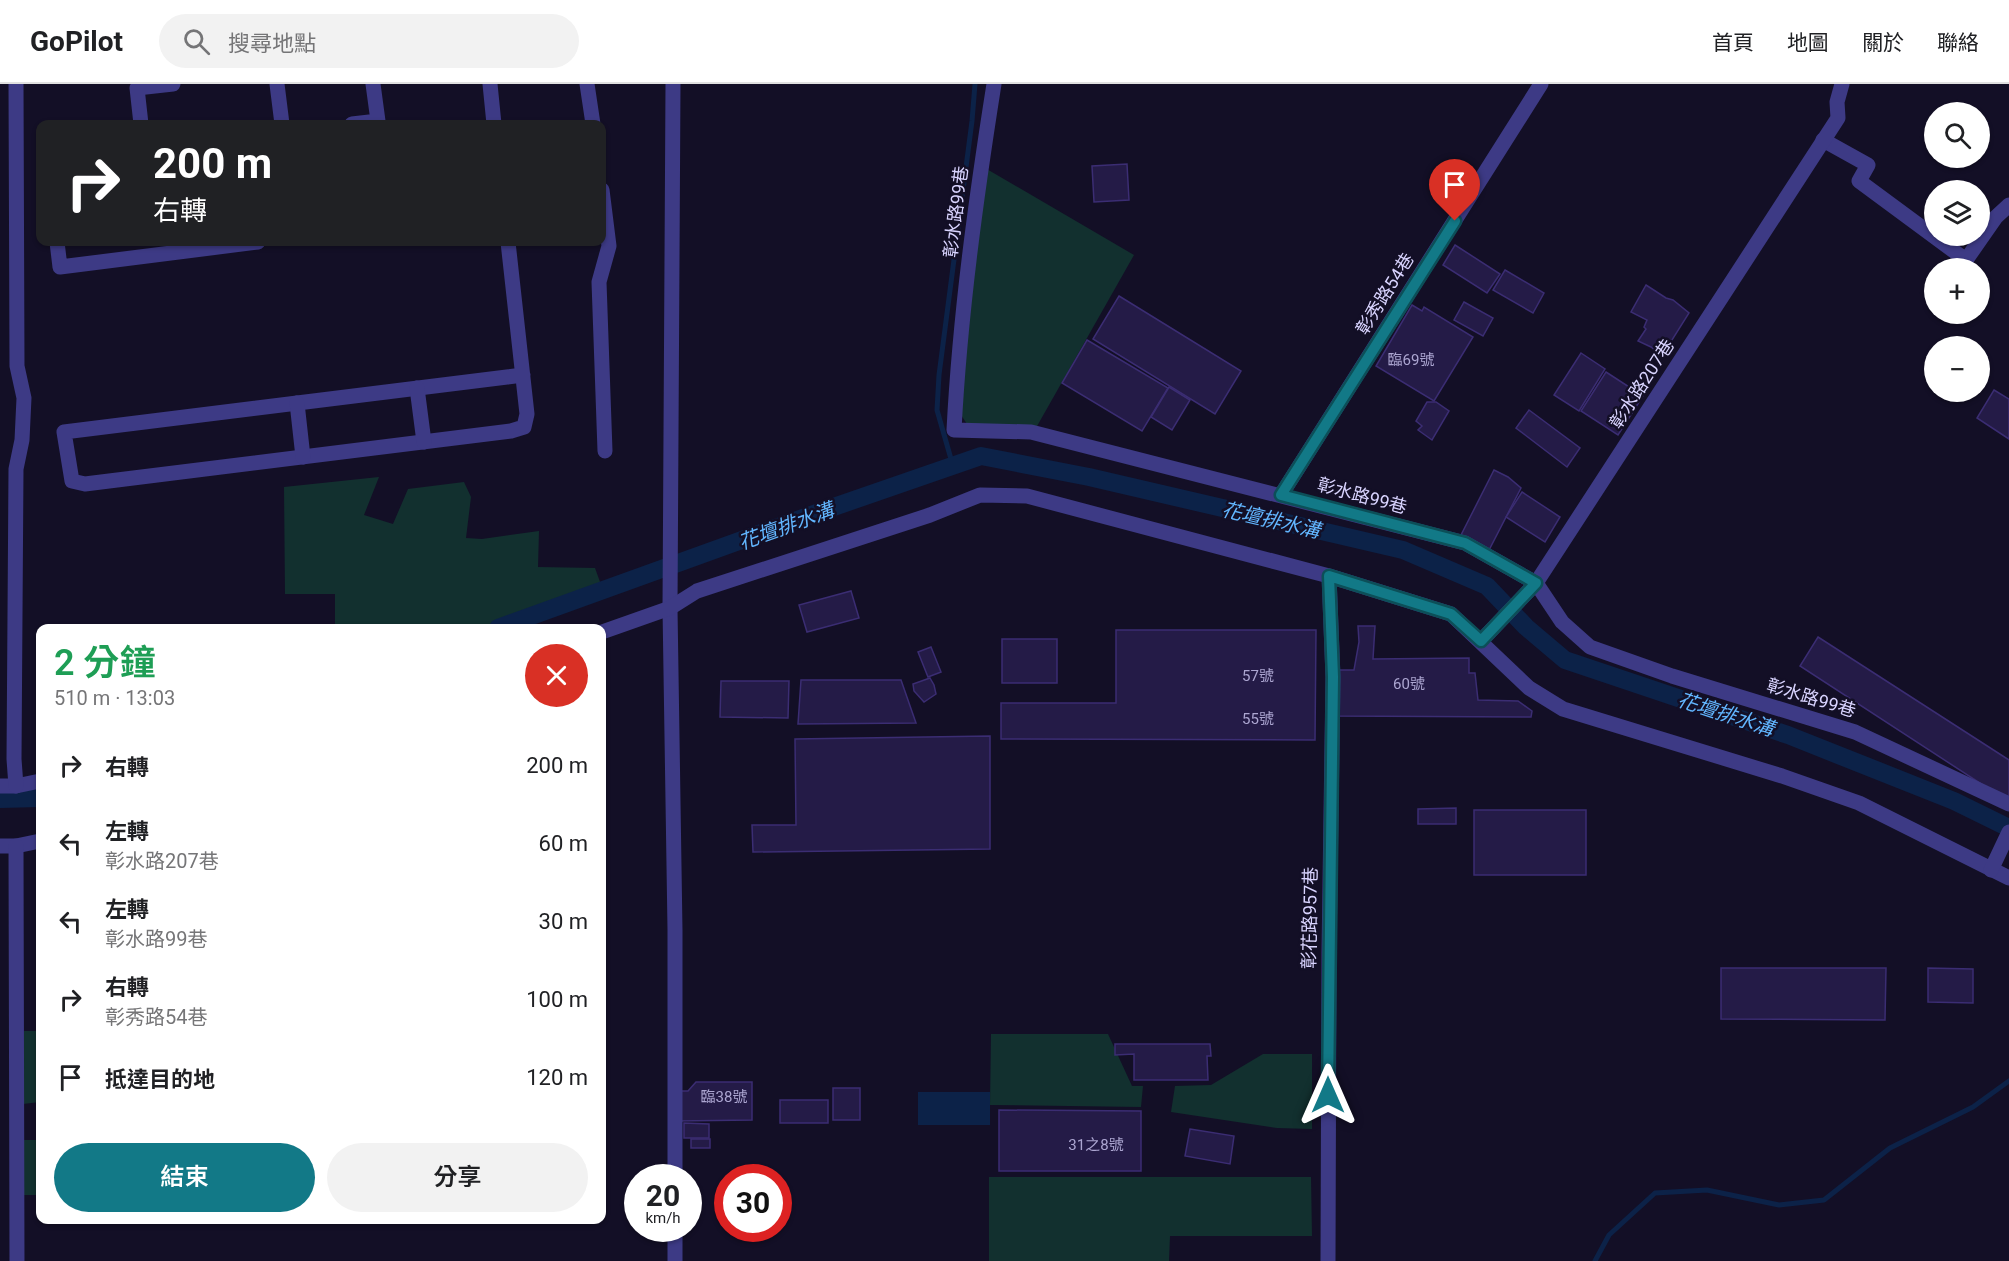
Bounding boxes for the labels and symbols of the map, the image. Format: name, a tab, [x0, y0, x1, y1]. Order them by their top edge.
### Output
pin	[1429, 159, 1480, 221]
street label: 彰水路99巷	[939, 165, 972, 259]
street label: 彰秀路54巷	[1351, 249, 1418, 338]
street label: 彰水路207巷	[1605, 335, 1678, 432]
house number: 臨69號	[1388, 351, 1434, 369]
street label: 彰水路99巷	[1315, 473, 1409, 518]
water label: 花壇排水溝	[735, 497, 840, 554]
water label: 花壇排水溝	[1220, 497, 1325, 544]
house number: 57號	[1242, 667, 1274, 685]
street label: 彰水路99巷	[1764, 674, 1858, 721]
house number: 60號	[1393, 675, 1425, 693]
water label: 花壇排水溝	[1675, 687, 1780, 742]
house number: 55號	[1242, 710, 1274, 728]
street label: 彰花路957巷	[1298, 867, 1321, 969]
position arrow	[1296, 1063, 1360, 1127]
house number: 臨38號	[701, 1088, 747, 1106]
house number: 31之8號	[1068, 1136, 1124, 1154]
speed limit sign: 30	[714, 1164, 792, 1242]

